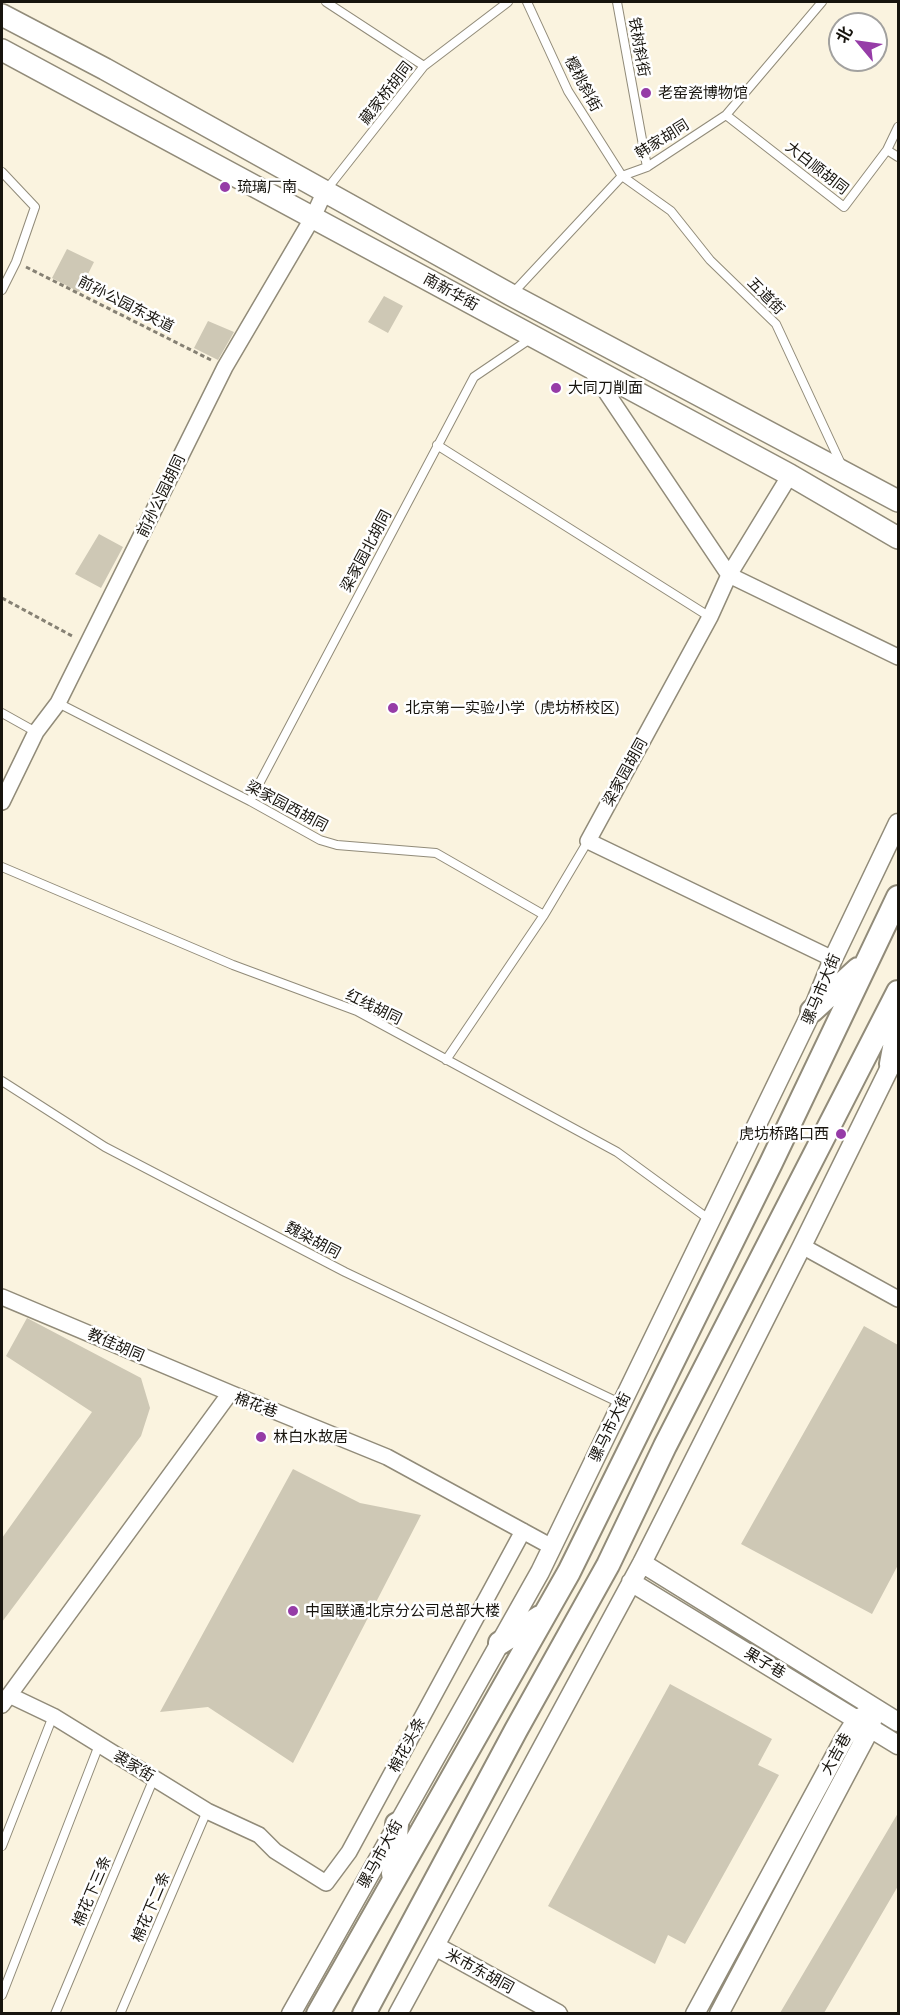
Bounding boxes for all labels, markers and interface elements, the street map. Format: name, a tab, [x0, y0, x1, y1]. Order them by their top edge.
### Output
north arrow	[828, 12, 888, 72]
street label: 铁树斜街	[625, 16, 653, 78]
text: 北	[832, 23, 856, 46]
street label: 樱桃斜街	[561, 53, 605, 115]
street label: 藏家桥胡同	[356, 58, 416, 128]
place label: 老窑瓷博物馆	[658, 84, 748, 102]
marker: 老窑瓷博物馆	[639, 86, 653, 100]
street label: 韩家胡同	[632, 115, 692, 163]
street label: 大白顺胡同	[782, 138, 852, 198]
place label: 琉璃厂南	[237, 178, 297, 196]
marker: 琉璃厂南	[218, 180, 232, 194]
street label: 南新华街	[420, 270, 482, 314]
street label: 前孙公园东夹道	[75, 272, 177, 336]
street label: 五道街	[744, 274, 788, 318]
place label: 大同刀削面	[568, 379, 643, 397]
marker: 大同刀削面	[549, 381, 563, 395]
street label: 前孙公园胡同	[133, 452, 189, 540]
street label: 梁家园北胡同	[337, 507, 395, 595]
place label: 北京第一实验小学（虎坊桥校区)	[405, 699, 620, 717]
marker: 北京第一实验小学（虎坊桥校区)	[386, 701, 400, 715]
street label: 梁家园胡同	[599, 735, 651, 809]
street label: 梁家园西胡同	[243, 777, 331, 835]
street label: 骡马市大街	[798, 951, 844, 1027]
street label: 红线胡同	[343, 986, 405, 1028]
place label: 虎坊桥路口西	[739, 1125, 829, 1143]
marker: 虎坊桥路口西	[834, 1127, 848, 1141]
street label: 魏染胡同	[282, 1218, 344, 1262]
street label: 教佳胡同	[85, 1325, 147, 1365]
street label: 棉花巷	[232, 1389, 280, 1421]
street label: 骡马市大街	[585, 1389, 635, 1465]
place label: 林白水故居	[273, 1428, 348, 1446]
marker: 林白水故居	[254, 1430, 268, 1444]
place label: 中国联通北京分公司总部大楼	[305, 1602, 500, 1620]
marker: 中国联通北京分公司总部大楼	[286, 1604, 300, 1618]
street label: 果子巷	[741, 1644, 789, 1682]
street label: 棉花头条	[385, 1714, 429, 1776]
street label: 大吉巷	[817, 1730, 855, 1778]
street label: 裘家街	[110, 1747, 158, 1785]
street label: 骡马市大街	[354, 1817, 406, 1891]
street label: 棉花下三条	[69, 1853, 115, 1929]
street label: 棉花下二条	[128, 1869, 174, 1945]
street label: 米市东胡同	[443, 1945, 517, 1997]

